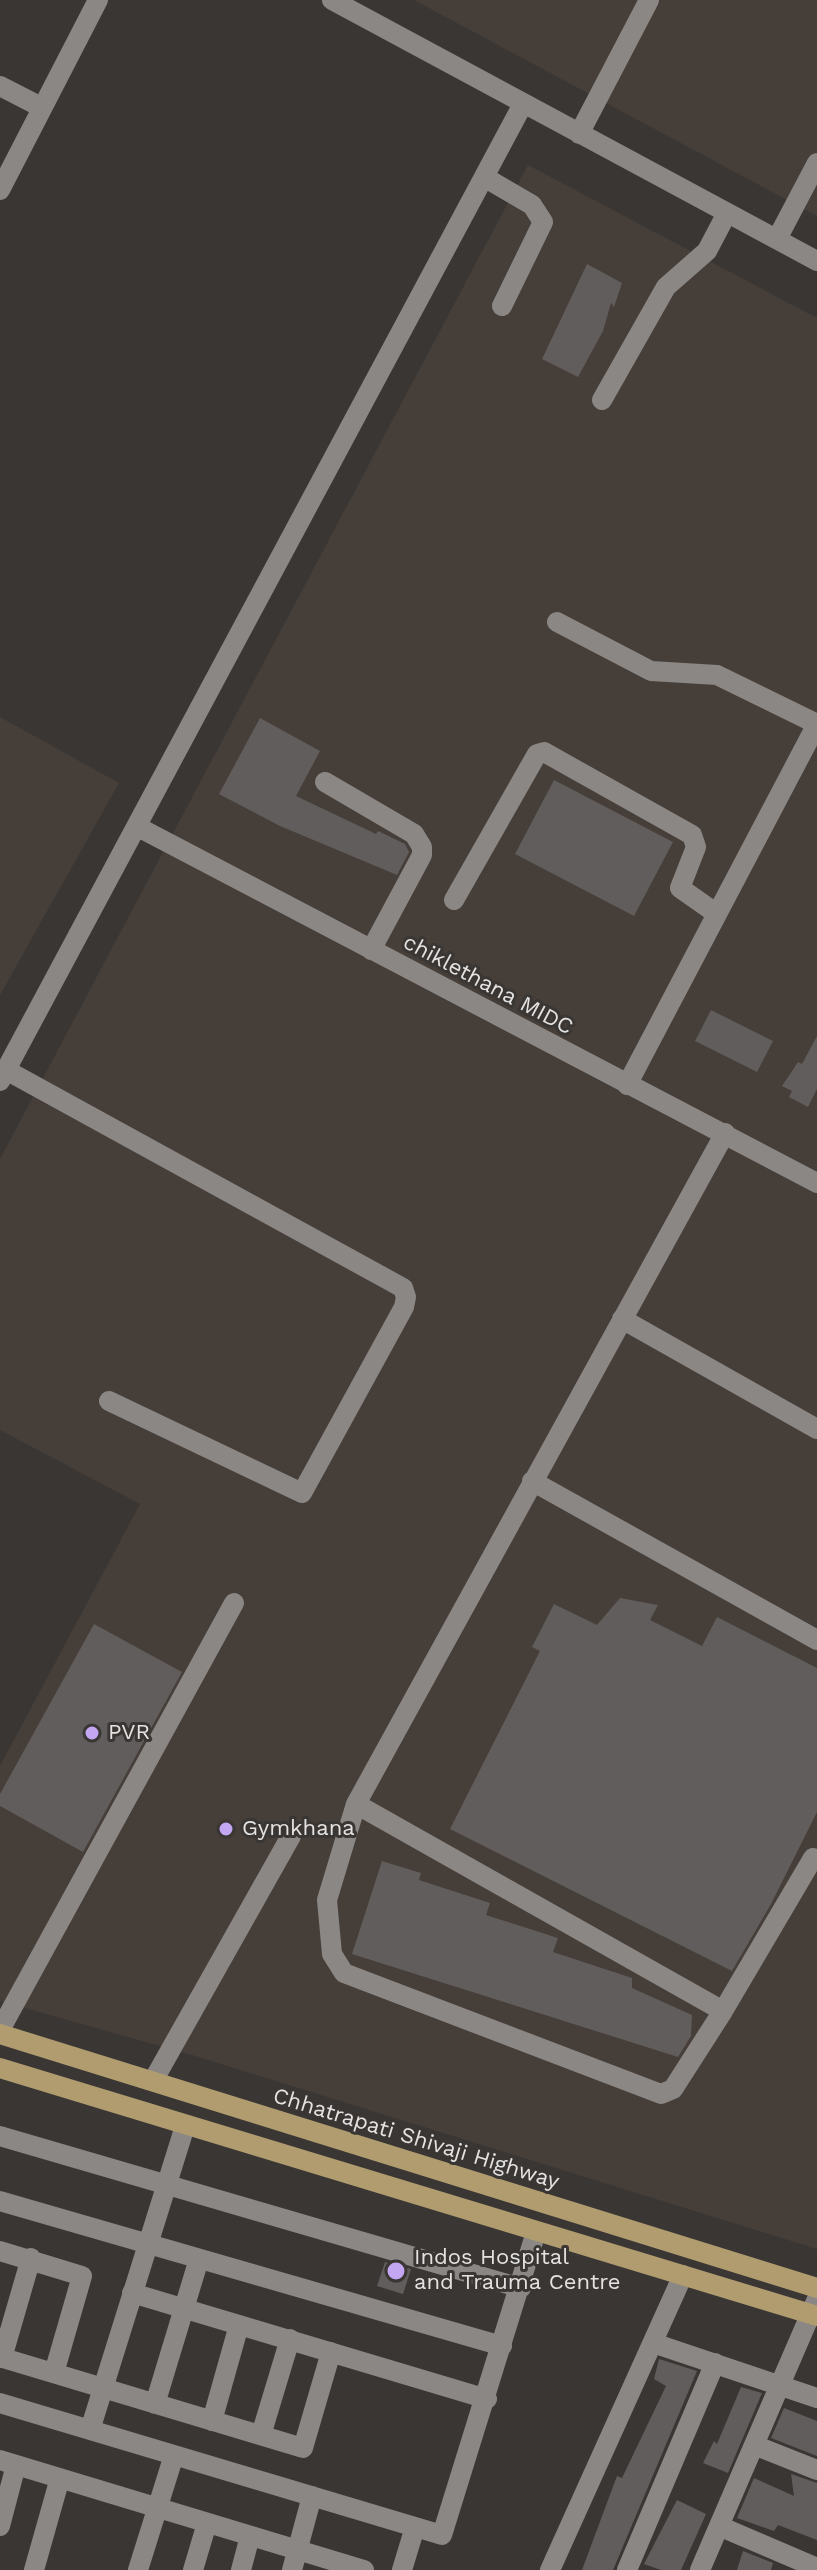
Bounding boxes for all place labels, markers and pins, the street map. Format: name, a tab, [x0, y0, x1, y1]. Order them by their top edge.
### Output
place label: PVR	[108, 1720, 150, 1746]
marker: PVR	[83, 1724, 101, 1742]
place label: Gymkhana	[242, 1816, 355, 1842]
marker: Gymkhana	[217, 1820, 235, 1838]
place label: Indos Hospital and Trauma Centre	[414, 2245, 621, 2296]
marker: Indos Hospital and Trauma Centre	[385, 2260, 407, 2282]

